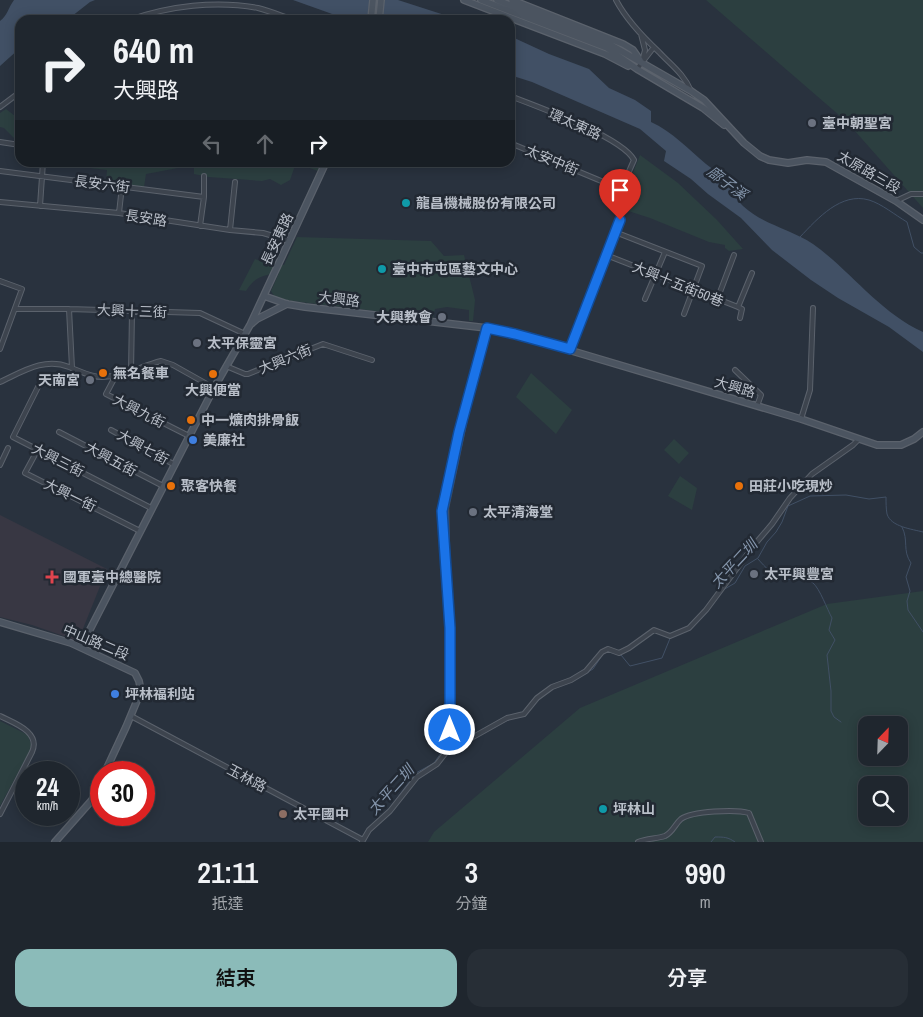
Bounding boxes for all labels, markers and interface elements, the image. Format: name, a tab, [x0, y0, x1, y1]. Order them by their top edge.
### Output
text: 640 m	[113, 27, 194, 74]
icon: right	[30, 35, 95, 100]
text: 大興路	[113, 75, 179, 105]
street label: 環太東路	[546, 104, 604, 144]
place label: 臺中朝聖宮	[822, 114, 892, 132]
marker: 臺中朝聖宮	[806, 117, 818, 129]
icon: left	[198, 130, 226, 158]
icon: ahead	[251, 130, 279, 158]
icon: right	[304, 130, 332, 158]
street label: 太安中街	[523, 141, 581, 179]
street label: 太原路三段	[834, 147, 904, 197]
water label: 廍子溪	[703, 161, 753, 206]
pin	[599, 169, 641, 220]
street label: 長安六街	[73, 172, 131, 196]
icon: arrive	[606, 176, 634, 204]
place label: 龍昌機械股份有限公司	[416, 194, 556, 212]
marker: 龍昌機械股份有限公司	[400, 197, 412, 209]
street label: 長安路	[124, 206, 168, 230]
street label: 長安東路	[257, 210, 297, 268]
street label: 大興十五街50巷	[630, 258, 726, 310]
place label: 臺中市屯區藝文中心	[392, 260, 518, 278]
marker: 臺中市屯區藝文中心	[376, 263, 388, 275]
street label: 大興路	[317, 288, 361, 310]
street label: 大興十三街	[97, 301, 167, 321]
place label: 大興教會	[376, 308, 432, 326]
marker: 大興教會	[436, 311, 448, 323]
place label: 太平保靈宮	[207, 334, 277, 352]
marker: 太平保靈宮	[191, 337, 203, 349]
street label: 大興六街	[256, 340, 314, 378]
place label: 無名餐車	[113, 364, 169, 382]
marker: 無名餐車	[97, 367, 109, 379]
marker: 大興便當	[207, 368, 219, 380]
place label: 天南宮	[38, 371, 80, 389]
street label: 大興路	[712, 373, 758, 401]
marker: 天南宮	[84, 374, 96, 386]
place label: 大興便當	[185, 381, 241, 399]
street label: 大興九街	[110, 390, 168, 432]
place label: 中一爌肉排骨飯	[201, 411, 299, 429]
marker: 中一爌肉排骨飯	[185, 414, 197, 426]
street label: 大興七街	[114, 426, 172, 468]
place label: 美廉社	[203, 431, 245, 449]
marker: 美廉社	[187, 434, 199, 446]
street label: 大興五街	[82, 438, 140, 480]
street label: 大興三街	[29, 439, 87, 481]
street label: 大興一街	[41, 475, 99, 515]
place label: 聚客快餐	[181, 477, 237, 495]
place label: 田莊小吃現炒	[749, 477, 833, 495]
marker: 聚客快餐	[165, 480, 177, 492]
marker: 田莊小吃現炒	[733, 480, 745, 492]
place label: 太平清海堂	[483, 503, 553, 521]
marker: 太平清海堂	[467, 506, 479, 518]
water label: 太平二圳	[705, 533, 763, 593]
place label: 太平興豐宮	[764, 565, 834, 583]
place label: 國軍臺中總醫院	[63, 568, 161, 586]
marker: 太平興豐宮	[748, 568, 760, 580]
marker: 國軍臺中總醫院	[45, 570, 59, 584]
street label: 中山路二段	[60, 620, 132, 664]
place label: 坪林福利站	[125, 685, 195, 703]
marker: 坪林福利站	[109, 688, 121, 700]
position arrow	[423, 703, 475, 755]
north arrow	[858, 716, 908, 766]
map controls	[858, 716, 908, 826]
water label: 太平二圳	[363, 759, 420, 819]
street label: 玉林路	[224, 760, 270, 796]
speed limit sign: 30	[90, 761, 155, 826]
text: 24	[36, 770, 59, 804]
button: search	[858, 776, 908, 826]
text: km/h	[37, 798, 58, 814]
place label: 坪林山	[613, 800, 655, 818]
marker: 坪林山	[597, 803, 609, 815]
place label: 太平國中	[293, 805, 349, 823]
marker: 太平國中	[277, 808, 289, 820]
text: 21:11	[197, 852, 258, 892]
text: 3	[465, 852, 478, 892]
text: 990	[685, 853, 726, 893]
text: m	[700, 891, 711, 913]
text: 抵達	[212, 892, 244, 914]
text: 分鐘	[455, 892, 487, 914]
button: 結束	[15, 949, 457, 1007]
button: 分享	[467, 949, 908, 1007]

